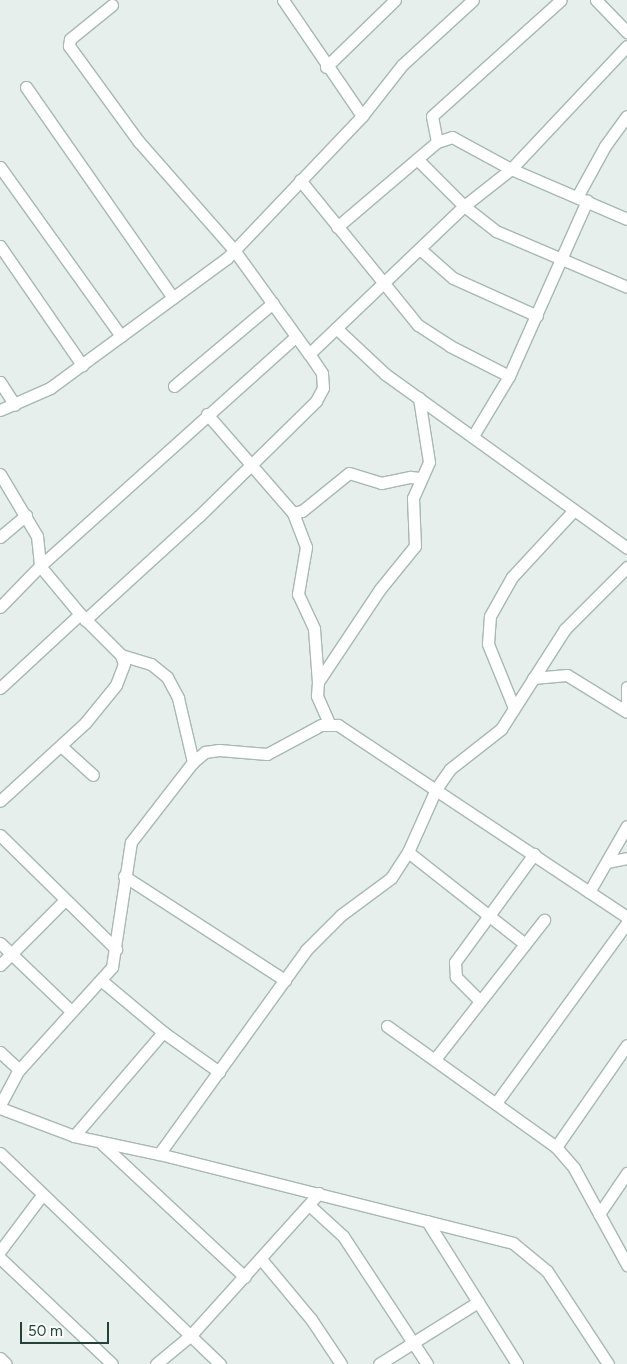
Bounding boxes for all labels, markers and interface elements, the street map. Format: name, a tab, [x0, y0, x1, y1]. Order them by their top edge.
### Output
scale bar	[22, 1312, 111, 1344]
text: 50 m	[28, 1322, 63, 1340]

